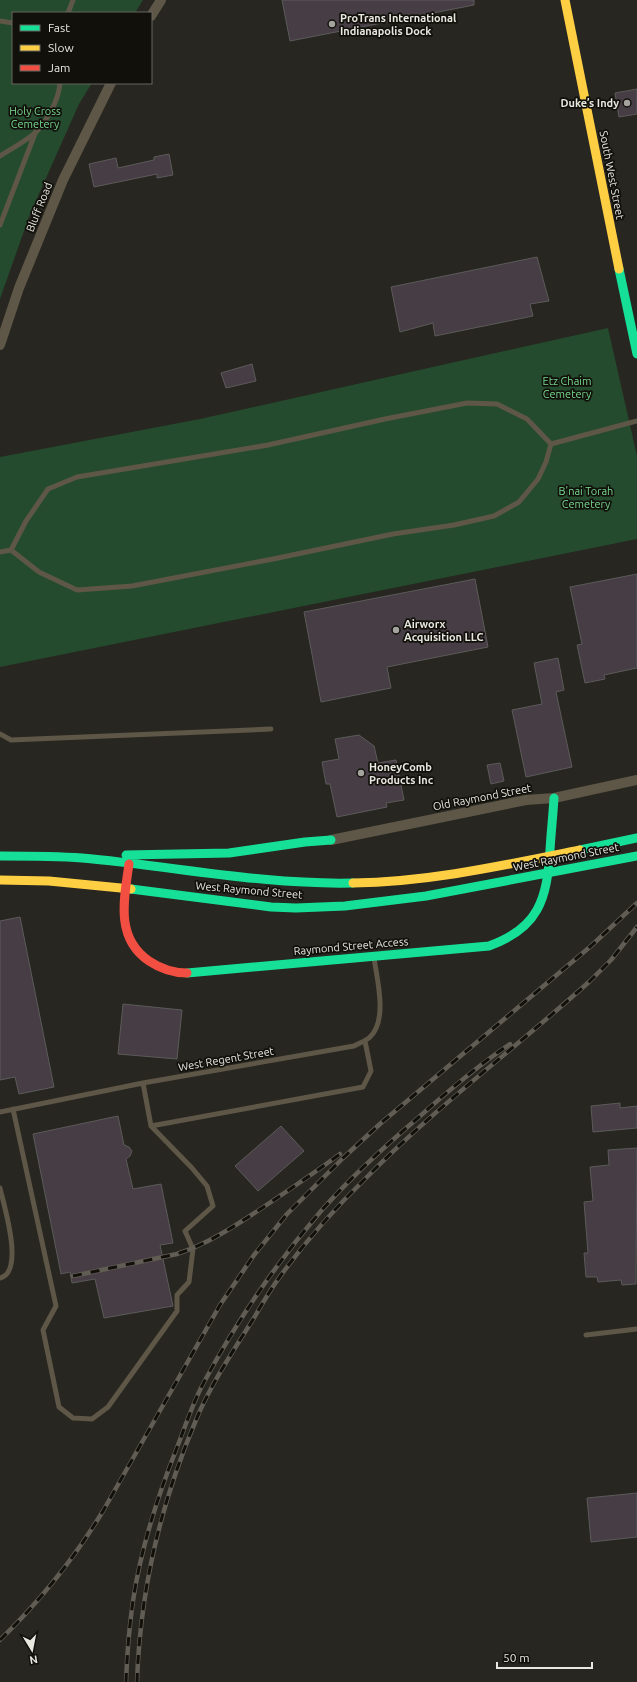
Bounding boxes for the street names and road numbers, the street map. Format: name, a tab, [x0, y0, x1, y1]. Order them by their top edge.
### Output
street label: South West Street	[598, 130, 627, 221]
street label: Bluff Road	[24, 180, 54, 234]
street label: Old Raymond Street	[432, 781, 533, 812]
street label: West Raymond Street	[512, 841, 620, 873]
street label: West Raymond Street	[195, 879, 304, 901]
street label: Raymond Street Access	[293, 935, 409, 957]
street label: West Regent Street	[177, 1045, 275, 1073]

